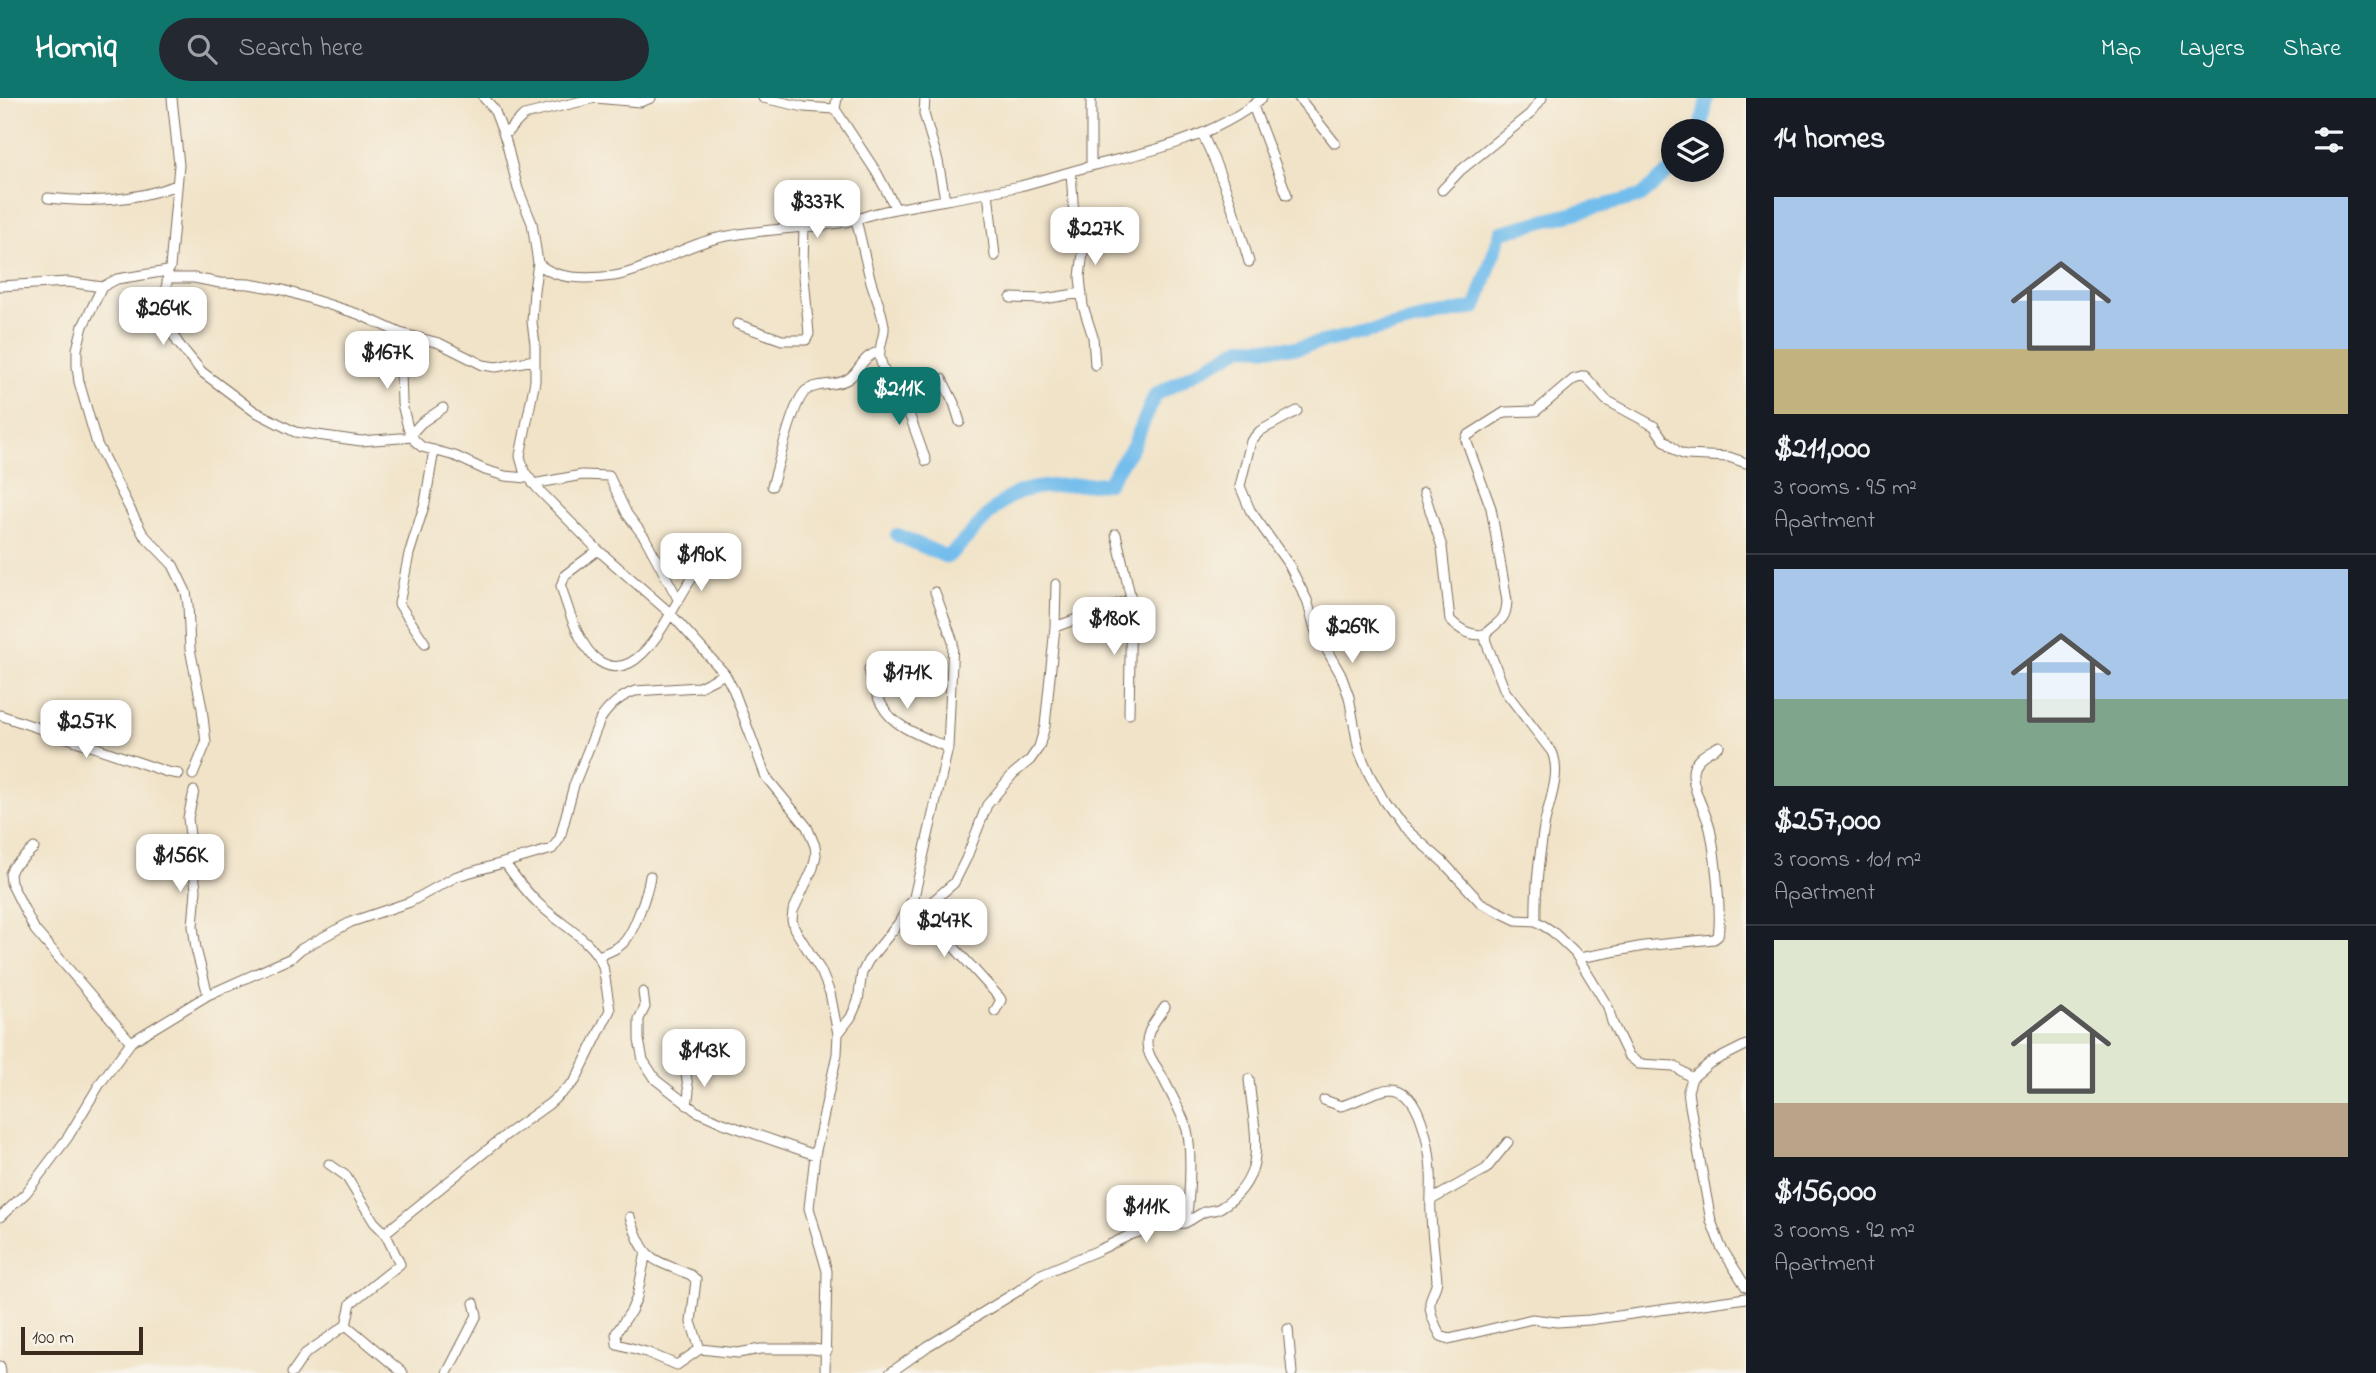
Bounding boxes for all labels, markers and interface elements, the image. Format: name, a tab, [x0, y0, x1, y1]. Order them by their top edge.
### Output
search box	[159, 18, 649, 81]
text: Homiq	[35, 25, 117, 73]
icon: search	[183, 30, 221, 68]
text: Search here	[239, 30, 363, 68]
text: Map	[2101, 32, 2141, 67]
text: Layers	[2179, 32, 2245, 67]
text: Share	[2283, 32, 2341, 67]
text: 14 homes	[1774, 118, 1885, 162]
map controls	[1661, 119, 1724, 182]
button: layers	[1661, 119, 1724, 182]
icon: filters	[2310, 121, 2348, 159]
pin: $337K	[768, 180, 866, 240]
text: $337K	[790, 186, 844, 219]
pin: $227K	[1046, 208, 1144, 267]
text: $227K	[1066, 213, 1124, 246]
icon: home	[1998, 243, 2124, 369]
pin: $264K	[114, 288, 212, 347]
text: $264K	[135, 293, 191, 326]
pin: $167K	[338, 331, 436, 391]
text: $167K	[361, 337, 413, 370]
pin: $211K	[850, 368, 948, 427]
text: $211K	[873, 373, 925, 406]
text: $211,000	[1774, 428, 1870, 472]
text: 3 rooms · 95 m²	[1774, 472, 1917, 505]
text: Apartment	[1774, 505, 1875, 538]
pin: $190K	[652, 533, 750, 593]
text: $190K	[676, 539, 726, 572]
pin: $180K	[1065, 598, 1163, 657]
text: $180K	[1089, 603, 1139, 636]
pin: $269K	[1303, 606, 1401, 665]
text: $269K	[1325, 611, 1379, 644]
icon: home	[1998, 615, 2124, 741]
pin: $171K	[858, 652, 956, 711]
text: $171K	[882, 657, 932, 690]
pin: $257K	[37, 700, 135, 760]
text: $257K	[56, 706, 116, 739]
text: $257,000	[1774, 800, 1881, 844]
pin: $156K	[131, 834, 229, 894]
text: $156K	[152, 840, 208, 873]
text: 3 rooms · 101 m²	[1774, 844, 1921, 877]
text: Apartment	[1774, 877, 1875, 910]
pin: $247K	[895, 900, 993, 959]
text: $247K	[916, 905, 972, 938]
icon: home	[1998, 986, 2124, 1112]
pin: $143K	[655, 1030, 753, 1089]
text: $143K	[678, 1035, 730, 1068]
text: $156,000	[1774, 1171, 1876, 1215]
pin: $111K	[1097, 1186, 1195, 1245]
text: $111K	[1122, 1191, 1170, 1224]
text: 3 rooms · 92 m²	[1774, 1215, 1915, 1248]
text: Apartment	[1774, 1248, 1875, 1281]
scale bar	[21, 1324, 144, 1356]
text: 100 m	[32, 1325, 74, 1352]

